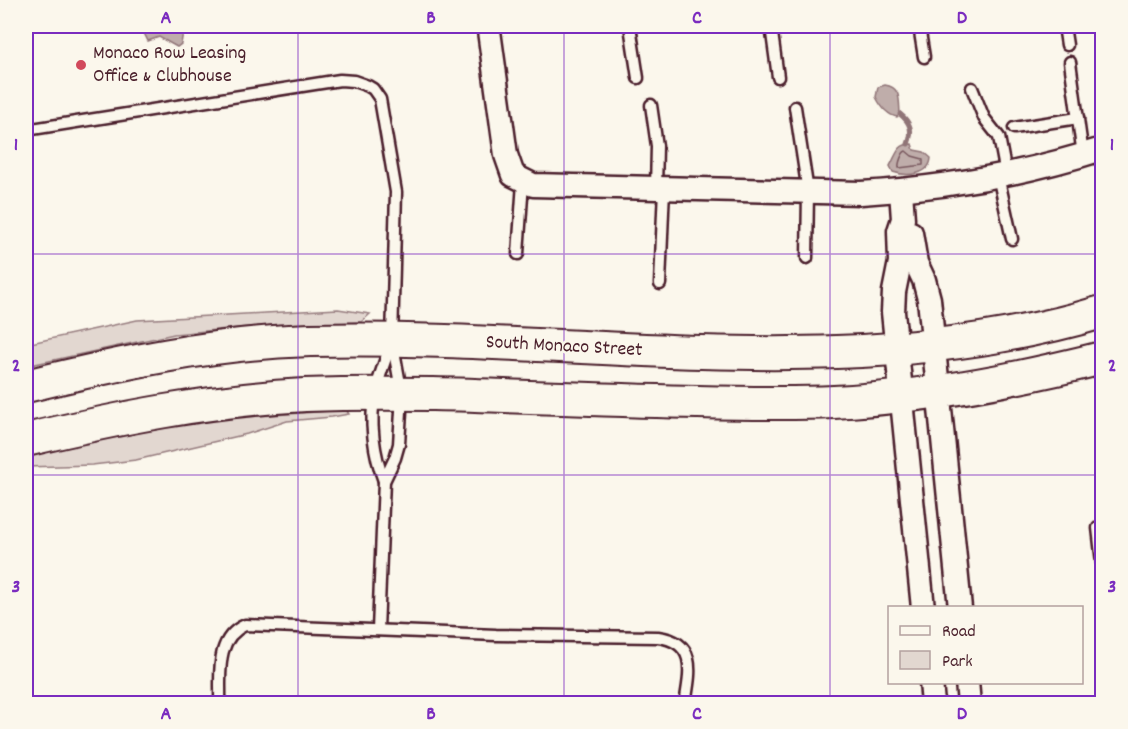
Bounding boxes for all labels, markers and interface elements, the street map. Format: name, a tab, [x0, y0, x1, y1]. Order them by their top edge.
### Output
text: A	[161, 5, 172, 33]
text: B	[426, 5, 436, 33]
text: C	[692, 5, 702, 33]
text: D	[957, 5, 968, 33]
place label: Monaco Row Leasing Office & Clubhouse	[93, 40, 246, 91]
marker: Monaco Row Leasing Office & Clubhouse	[74, 58, 88, 72]
text: 1	[14, 132, 18, 160]
text: 1	[1110, 132, 1114, 160]
street label: South Monaco Street	[485, 329, 643, 365]
text: 2	[12, 353, 20, 381]
text: 2	[1108, 353, 1116, 381]
text: 3	[12, 574, 20, 602]
text: 3	[1108, 574, 1116, 602]
legend	[888, 606, 1083, 684]
text: Road	[942, 620, 976, 645]
text: Park	[942, 650, 973, 675]
text: A	[161, 701, 172, 729]
text: B	[426, 701, 436, 729]
text: C	[692, 701, 702, 729]
text: D	[957, 701, 968, 729]

